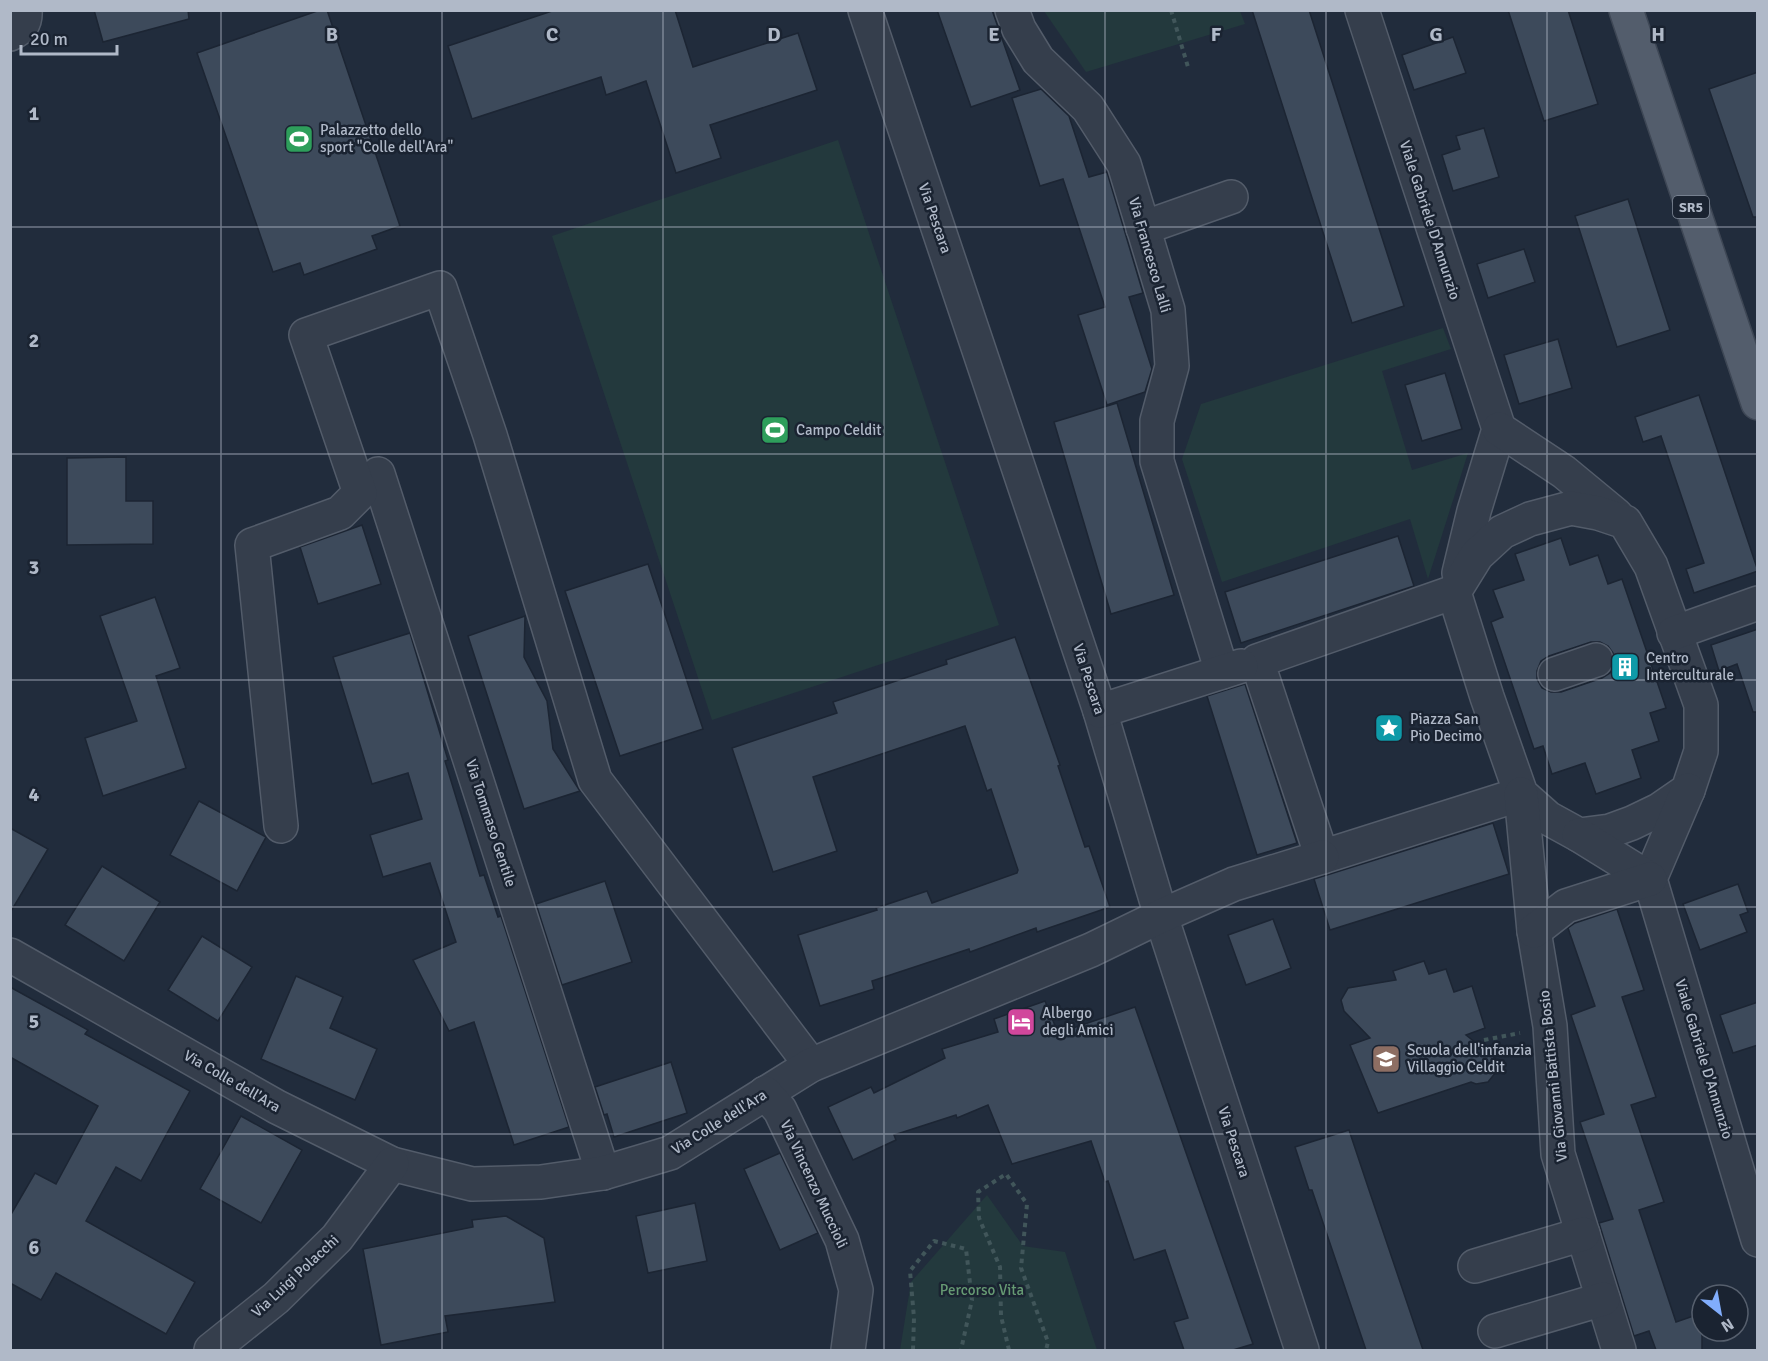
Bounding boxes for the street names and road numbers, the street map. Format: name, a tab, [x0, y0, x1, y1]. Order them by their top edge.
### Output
street label: Viale Gabriele D'Annunzio	[1396, 138, 1464, 302]
street label: Via Pescara	[915, 180, 955, 256]
street label: Via Francesco Lalli	[1125, 195, 1175, 315]
road number: SR5	[1673, 196, 1709, 218]
street label: Via Pescara	[1069, 641, 1109, 717]
street label: Via Tommaso Gentile	[462, 757, 520, 889]
street label: Viale Gabriele D'Annunzio	[1671, 977, 1737, 1141]
street label: Via Giovanni Battista Bosio	[1535, 989, 1571, 1163]
street label: Via Colle dell'Ara	[180, 1046, 284, 1116]
street label: Via Colle dell'Ara	[668, 1086, 770, 1158]
street label: Via Pescara	[1214, 1104, 1254, 1180]
street label: Via Vincenzo Muccioli	[776, 1117, 852, 1251]
street label: Via Luigi Polacchi	[248, 1231, 342, 1321]

